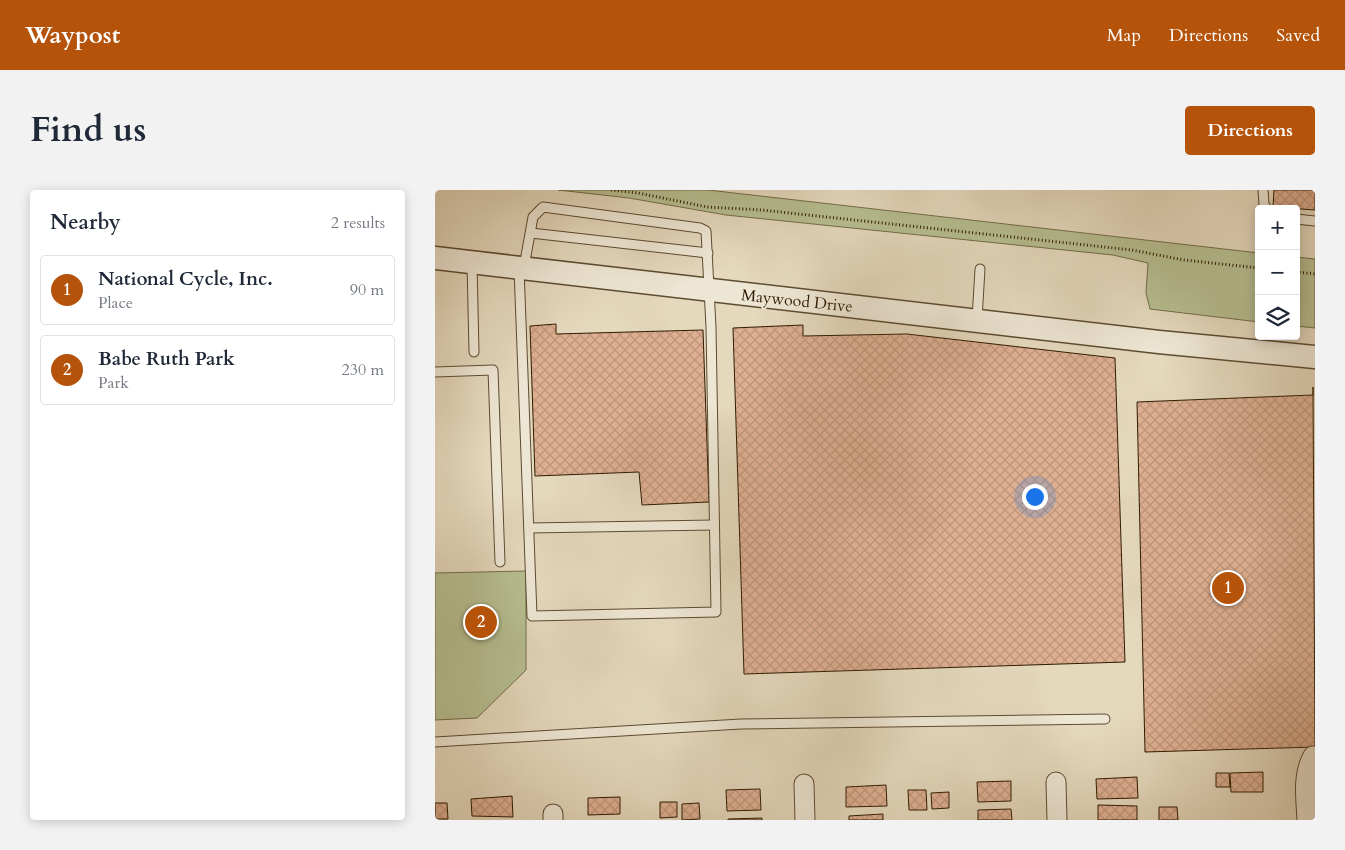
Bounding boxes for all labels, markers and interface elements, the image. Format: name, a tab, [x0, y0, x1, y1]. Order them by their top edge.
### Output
text: Waypost	[25, 19, 120, 52]
text: Map	[1107, 23, 1141, 48]
text: Directions	[1169, 23, 1248, 48]
text: Saved	[1276, 23, 1320, 48]
text: Find us	[30, 106, 146, 154]
button: Directions	[1185, 106, 1315, 155]
map controls	[1255, 205, 1300, 340]
button: +	[1255, 205, 1300, 250]
text: Nearby	[50, 208, 121, 237]
text: 2 results	[331, 212, 385, 234]
button: −	[1255, 250, 1300, 295]
text: National Cycle, Inc.	[98, 266, 273, 292]
text: 1	[63, 279, 71, 301]
text: 90 m	[350, 279, 384, 301]
street label: Maywood Drive	[740, 284, 854, 318]
text: Place	[98, 292, 133, 314]
button: layers	[1255, 295, 1300, 340]
text: Babe Ruth Park	[98, 346, 235, 372]
text: 2	[63, 359, 71, 381]
text: 230 m	[342, 359, 384, 381]
text: Park	[98, 372, 129, 394]
your location	[1022, 484, 1048, 510]
pin: 1	[1212, 569, 1244, 607]
pin: 2	[465, 603, 497, 641]

